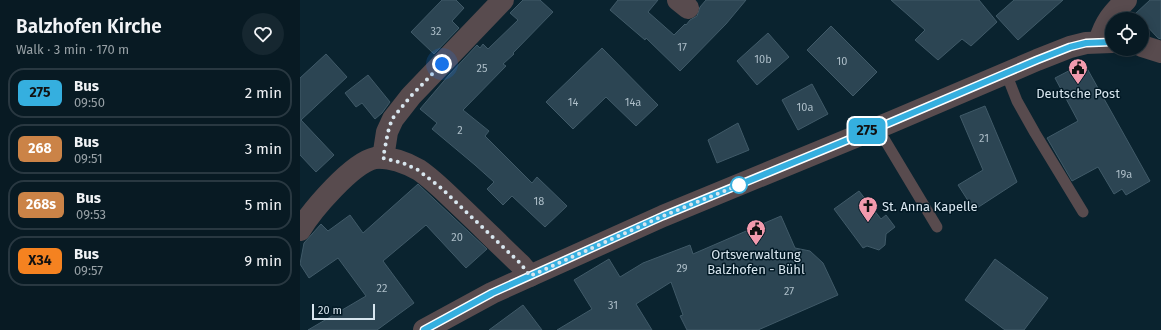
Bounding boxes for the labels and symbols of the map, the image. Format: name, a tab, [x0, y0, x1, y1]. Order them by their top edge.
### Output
house number: 32	[431, 25, 441, 38]
house number: 17	[677, 41, 687, 54]
house number: 10b	[754, 53, 772, 66]
your location	[432, 54, 452, 74]
house number: 10	[837, 55, 847, 68]
public building icon: Deutsche Post	[1067, 57, 1089, 85]
house number: 25	[477, 62, 488, 75]
place label: Deutsche Post	[1036, 86, 1120, 101]
house number: 14	[568, 96, 578, 109]
house number: 14a	[625, 96, 641, 109]
house number: 10a	[797, 101, 813, 114]
line badge: 275	[844, 118, 890, 144]
house number: 2	[457, 124, 463, 137]
house number: 21	[979, 132, 989, 145]
house number: 19a	[1116, 168, 1132, 181]
unlabelled marker	[730, 176, 748, 194]
house number: 18	[534, 195, 544, 208]
church icon: St. Anna Kapelle	[857, 195, 879, 223]
place label: St. Anna Kapelle	[882, 199, 978, 214]
public building icon: Ortsverwaltung Balzhofen - Bühl	[745, 218, 767, 246]
house number: 20	[451, 231, 463, 244]
place label: Ortsverwaltung Balzhofen - Bühl	[707, 247, 805, 277]
house number: 29	[676, 262, 688, 275]
house number: 22	[377, 282, 387, 295]
house number: 27	[784, 285, 794, 298]
house number: 31	[608, 299, 618, 312]
scale bar	[312, 302, 375, 321]

